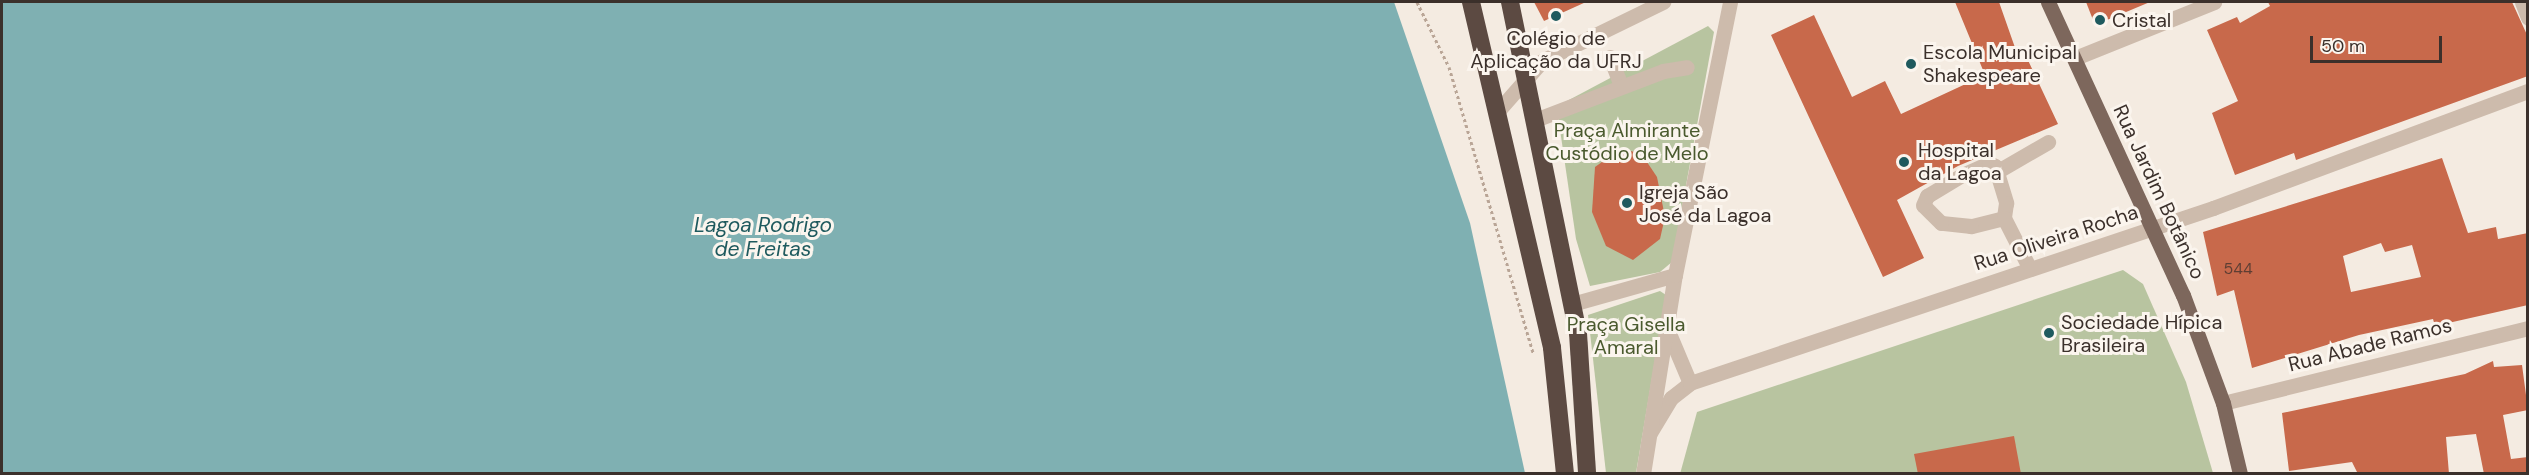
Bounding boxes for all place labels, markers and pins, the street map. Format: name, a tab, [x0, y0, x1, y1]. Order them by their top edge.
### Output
place label: Cristal	[2112, 8, 2171, 32]
marker: Colégio de Aplicação da UFRJ	[1549, 9, 1563, 23]
marker: Cristal	[2093, 13, 2107, 27]
place label: Colégio de Aplicação da UFRJ	[1470, 26, 1642, 73]
place label: Escola Municipal Shakespeare	[1923, 40, 2077, 87]
marker: Escola Municipal Shakespeare	[1904, 57, 1918, 71]
place label: Hospital da Lagoa	[1918, 138, 2002, 185]
marker: Hospital da Lagoa	[1895, 153, 1913, 171]
place label: Igreja São José da Lagoa	[1639, 180, 1771, 227]
marker: Igreja São José da Lagoa	[1620, 196, 1634, 210]
place label: Sociedade Hípica Brasileira	[2061, 310, 2222, 357]
marker: Sociedade Hípica Brasileira	[2042, 326, 2056, 340]

